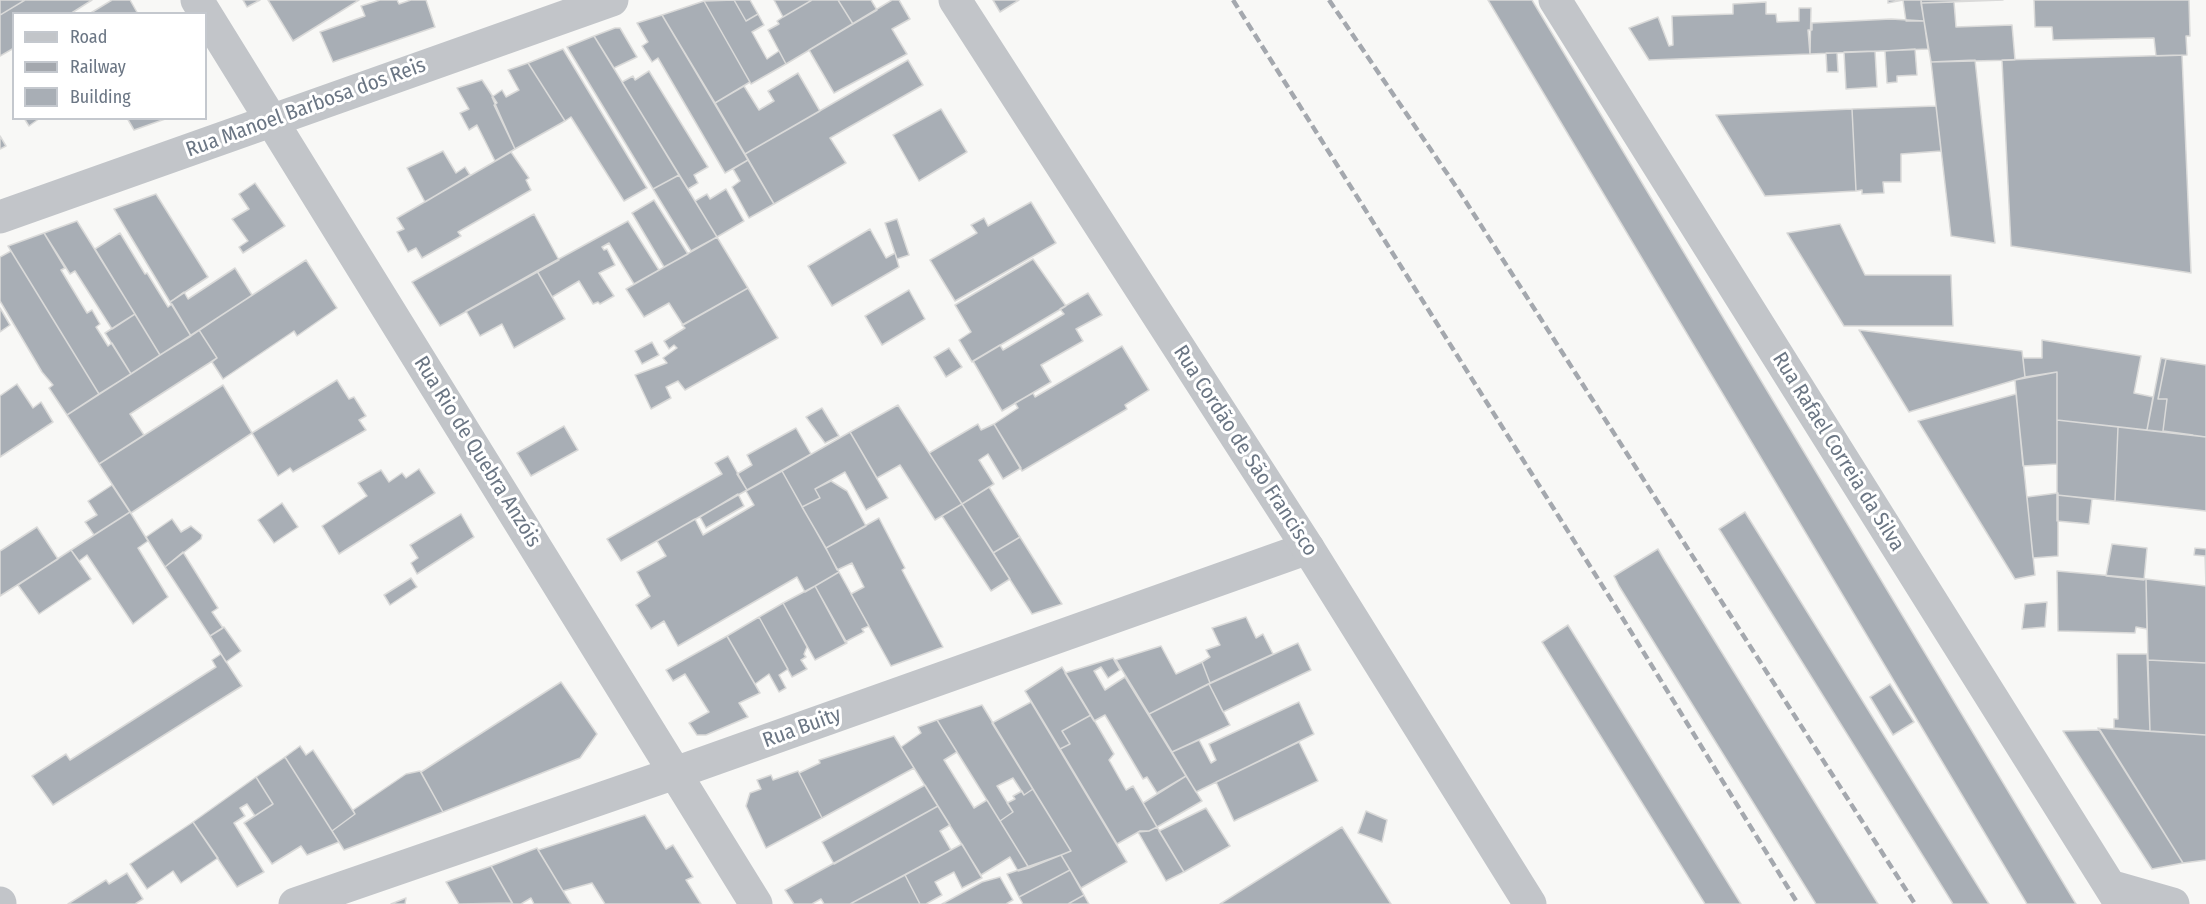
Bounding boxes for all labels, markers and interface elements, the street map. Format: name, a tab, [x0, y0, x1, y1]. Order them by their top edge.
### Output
legend	[12, 12, 207, 120]
text: Road	[70, 26, 107, 48]
street label: Rua Manoel Barbosa dos Reis	[183, 53, 429, 163]
text: Railway	[70, 56, 126, 78]
text: Building	[70, 86, 131, 108]
street label: Rua Cordão de São Francisco	[1167, 341, 1323, 561]
street label: Rua Rafael Correia da Silva	[1767, 348, 1909, 556]
street label: Rua Rio de Quebra Anzóis	[408, 352, 546, 552]
street label: Rua Buity	[759, 702, 845, 754]

